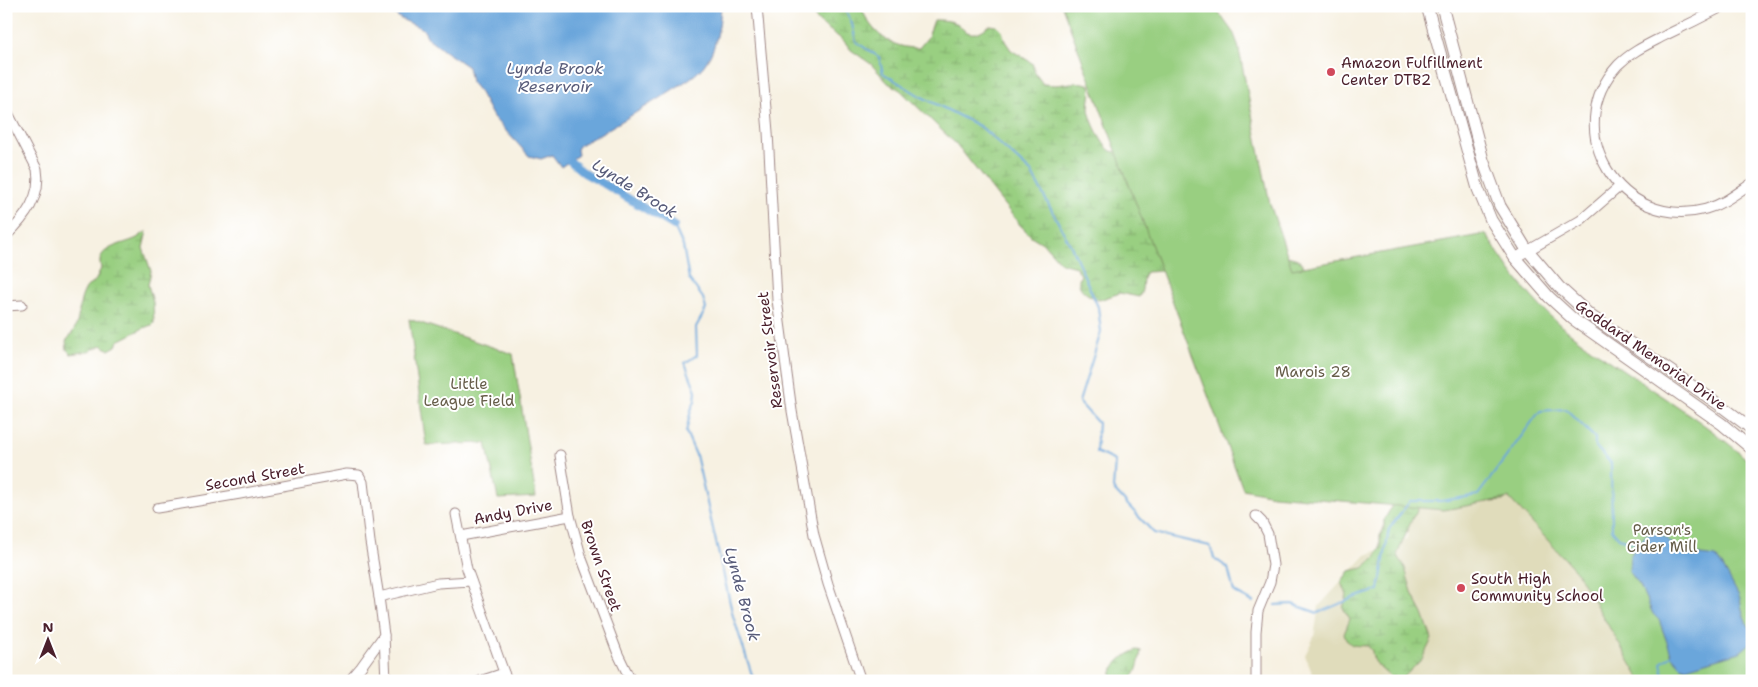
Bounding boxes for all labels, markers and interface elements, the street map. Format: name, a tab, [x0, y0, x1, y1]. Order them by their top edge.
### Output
place label: Amazon Fulfillment Center DTB2	[1341, 53, 1483, 90]
water label: Lynde Brook Reservoir	[507, 58, 603, 97]
marker: Amazon Fulfillment Center DTB2	[1325, 66, 1337, 78]
water label: Lynde Brook	[588, 154, 681, 223]
street label: Reservoir Street	[753, 290, 787, 410]
street label: Goddard Memorial Drive	[1571, 295, 1731, 415]
park label: Marois 28	[1275, 362, 1351, 382]
park label: Little League Field	[423, 374, 515, 411]
street label: Second Street	[204, 458, 306, 496]
street label: Andy Drive	[472, 495, 554, 529]
street label: Brown Street	[576, 518, 626, 614]
park label: Parson's Cider Mill	[1627, 520, 1698, 557]
water label: Lynde Brook	[720, 545, 765, 644]
place label: South High Community School	[1471, 569, 1604, 606]
marker: South High Community School	[1455, 582, 1467, 594]
north arrow	[22, 614, 72, 664]
text: N	[42, 618, 54, 636]

